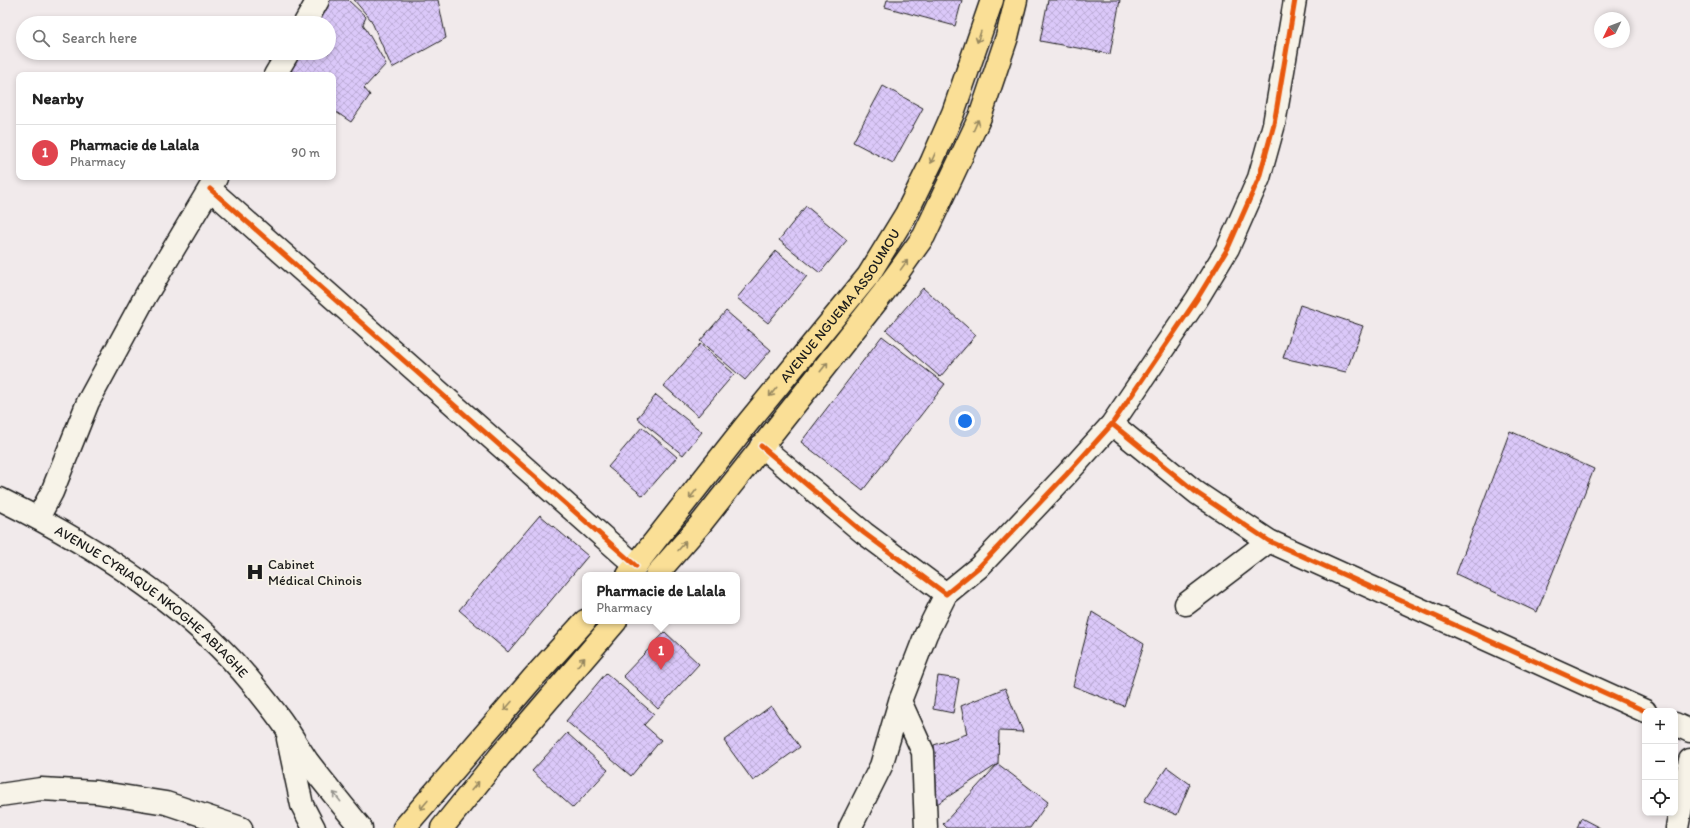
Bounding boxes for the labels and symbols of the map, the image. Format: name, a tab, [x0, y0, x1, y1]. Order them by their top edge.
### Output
north arrow	[1594, 12, 1630, 48]
one-way arrow	[975, 30, 982, 43]
one-way arrow	[973, 119, 981, 131]
one-way arrow	[929, 152, 936, 164]
street label: AVENUE NGUEMA ASSOUMOU	[776, 226, 904, 386]
one-way arrow	[900, 259, 908, 270]
one-way arrow	[819, 362, 828, 373]
one-way arrow	[769, 386, 778, 397]
your location	[955, 411, 975, 431]
one-way arrow	[688, 488, 697, 499]
street label: AVENUE CYRIAQUE NKOGHE ABIAGHE	[52, 522, 252, 682]
one-way arrow	[677, 540, 686, 551]
place label: Cabinet Médical Chinois	[268, 556, 362, 589]
hospital icon: Cabinet Médical Chinois	[245, 562, 265, 582]
pin: 1	[648, 637, 674, 670]
one-way arrow	[576, 657, 585, 667]
one-way arrow	[504, 701, 513, 711]
one-way arrow	[470, 781, 479, 792]
one-way arrow	[332, 792, 341, 803]
one-way arrow	[419, 799, 428, 810]

